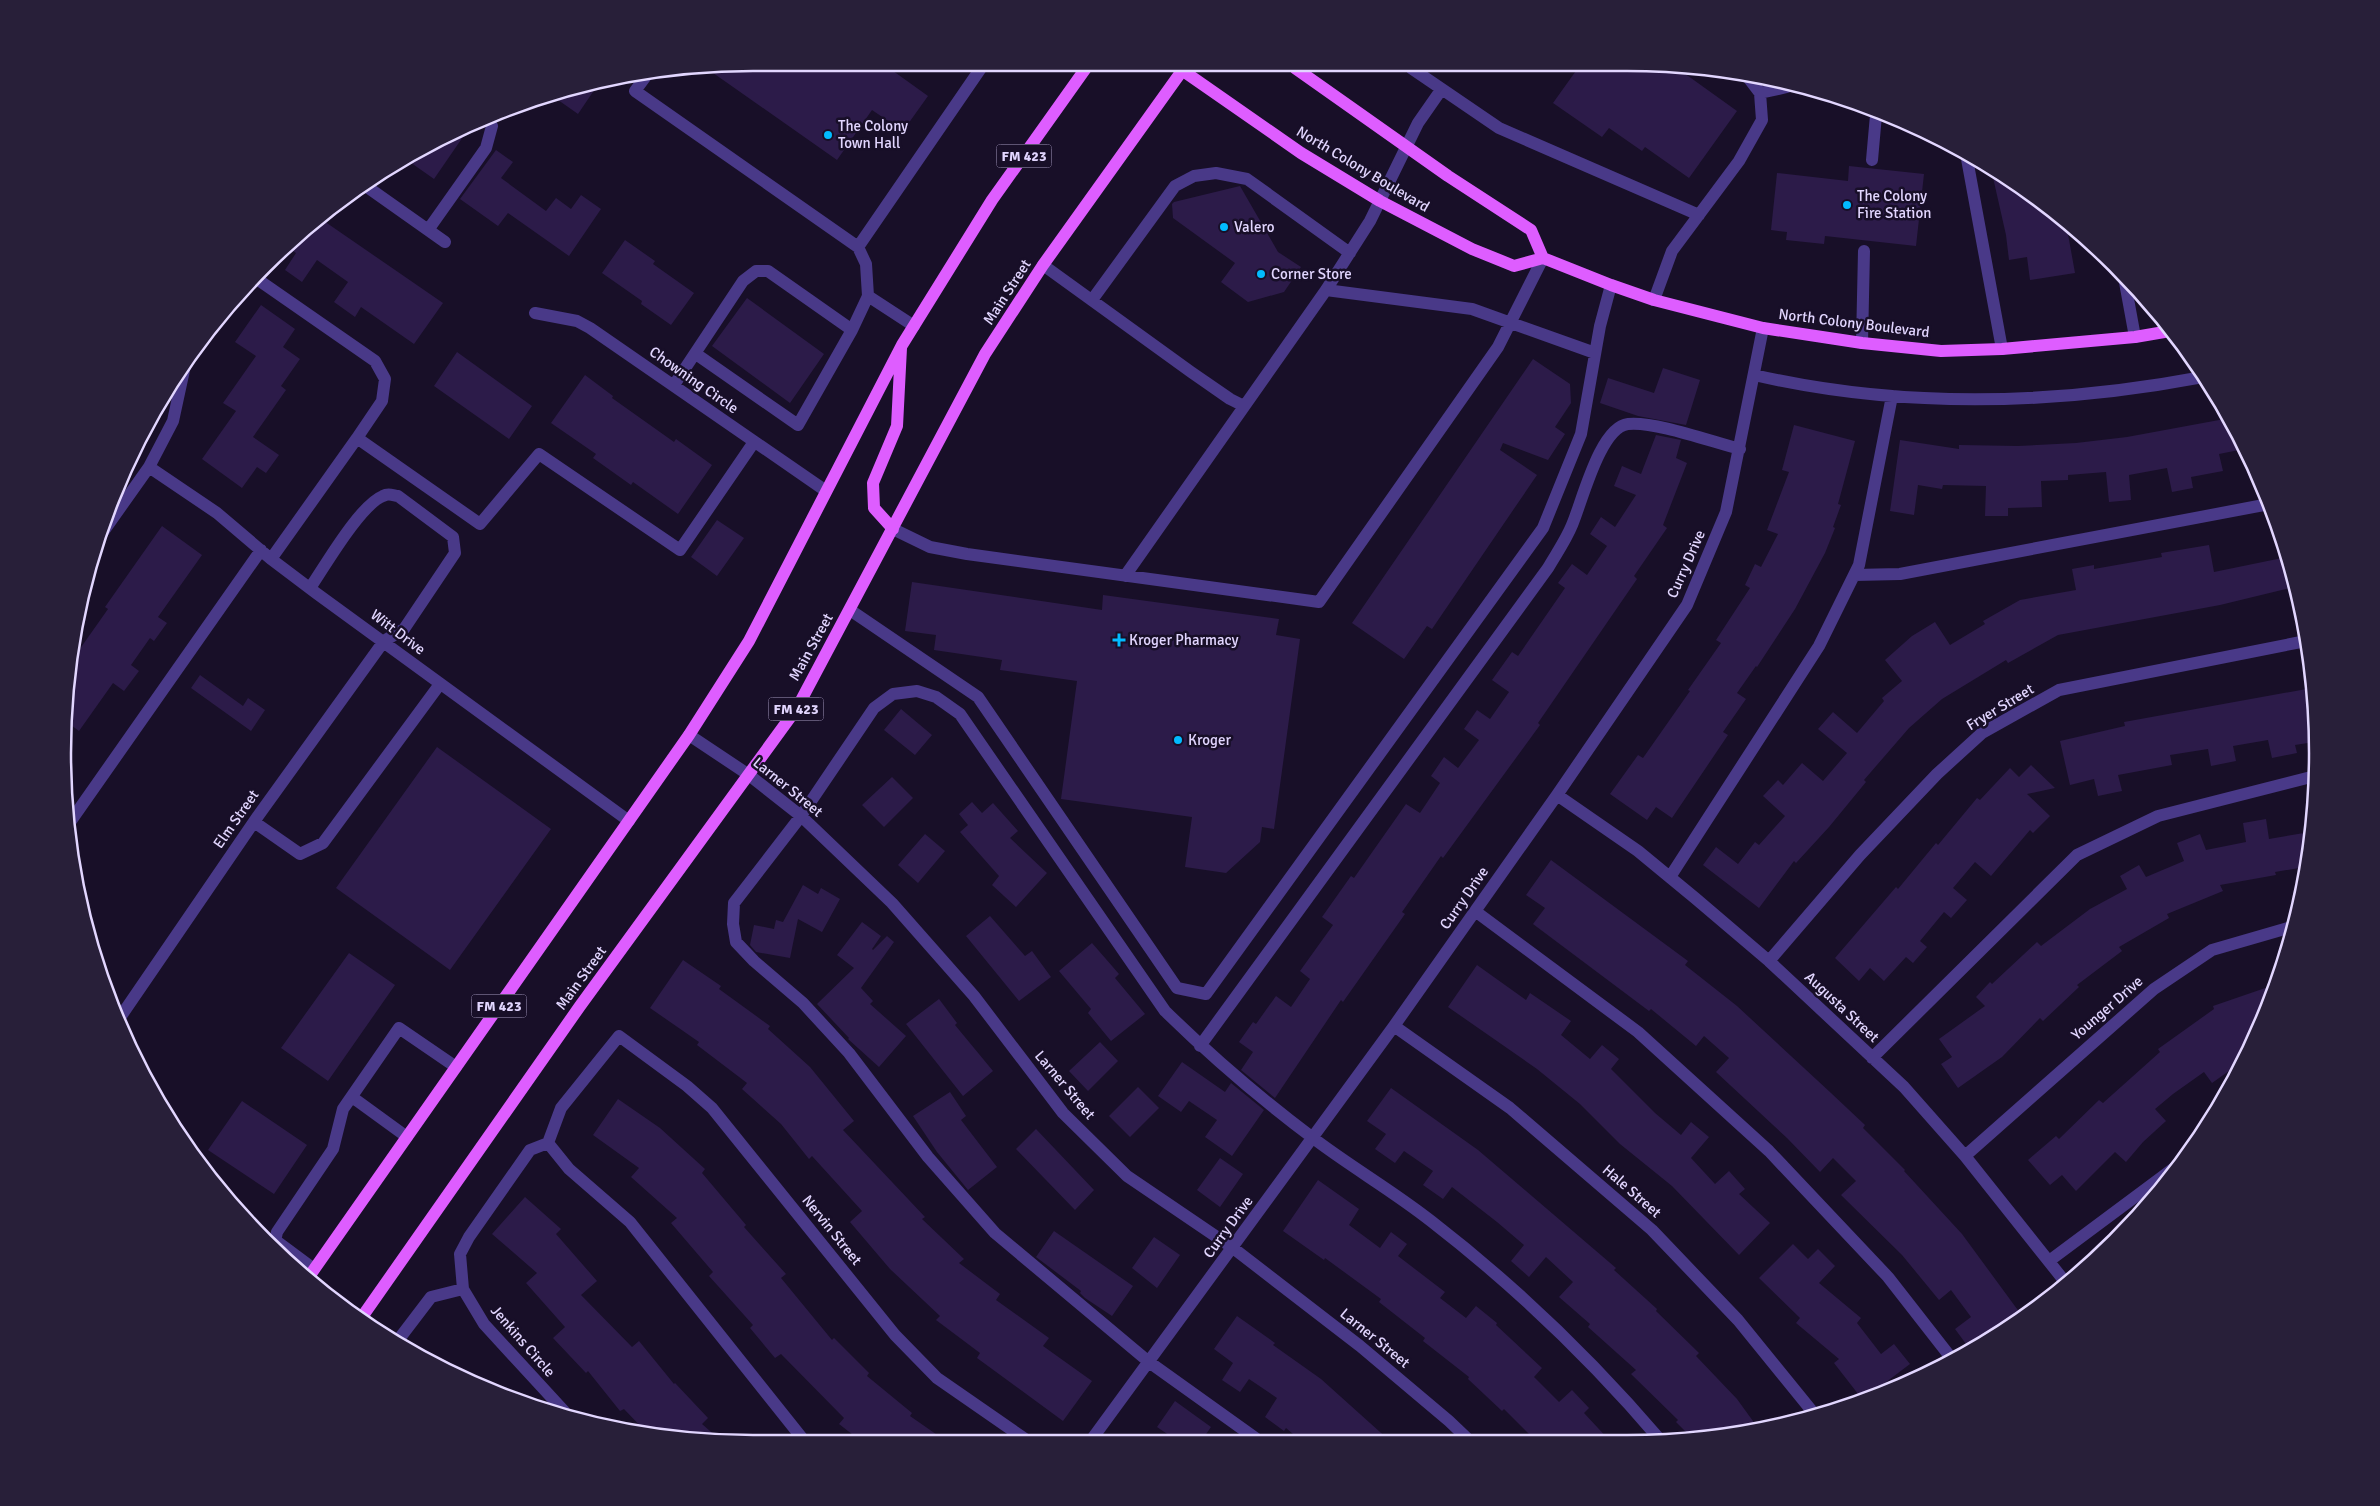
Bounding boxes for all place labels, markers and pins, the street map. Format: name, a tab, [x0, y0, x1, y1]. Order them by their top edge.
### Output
place label: The Colony Town Hall	[838, 117, 908, 152]
marker: The Colony Town Hall	[822, 129, 834, 141]
place label: The Colony Fire Station	[1857, 187, 1931, 222]
marker: The Colony Fire Station	[1841, 199, 1853, 211]
place label: Valero	[1234, 218, 1275, 236]
marker: Valero	[1218, 221, 1230, 233]
place label: Corner Store	[1271, 265, 1352, 283]
marker: Corner Store	[1255, 268, 1267, 280]
place label: Kroger Pharmacy	[1129, 631, 1239, 649]
marker: Kroger Pharmacy	[1113, 634, 1125, 646]
place label: Kroger	[1188, 731, 1231, 749]
marker: Kroger	[1172, 734, 1184, 746]

